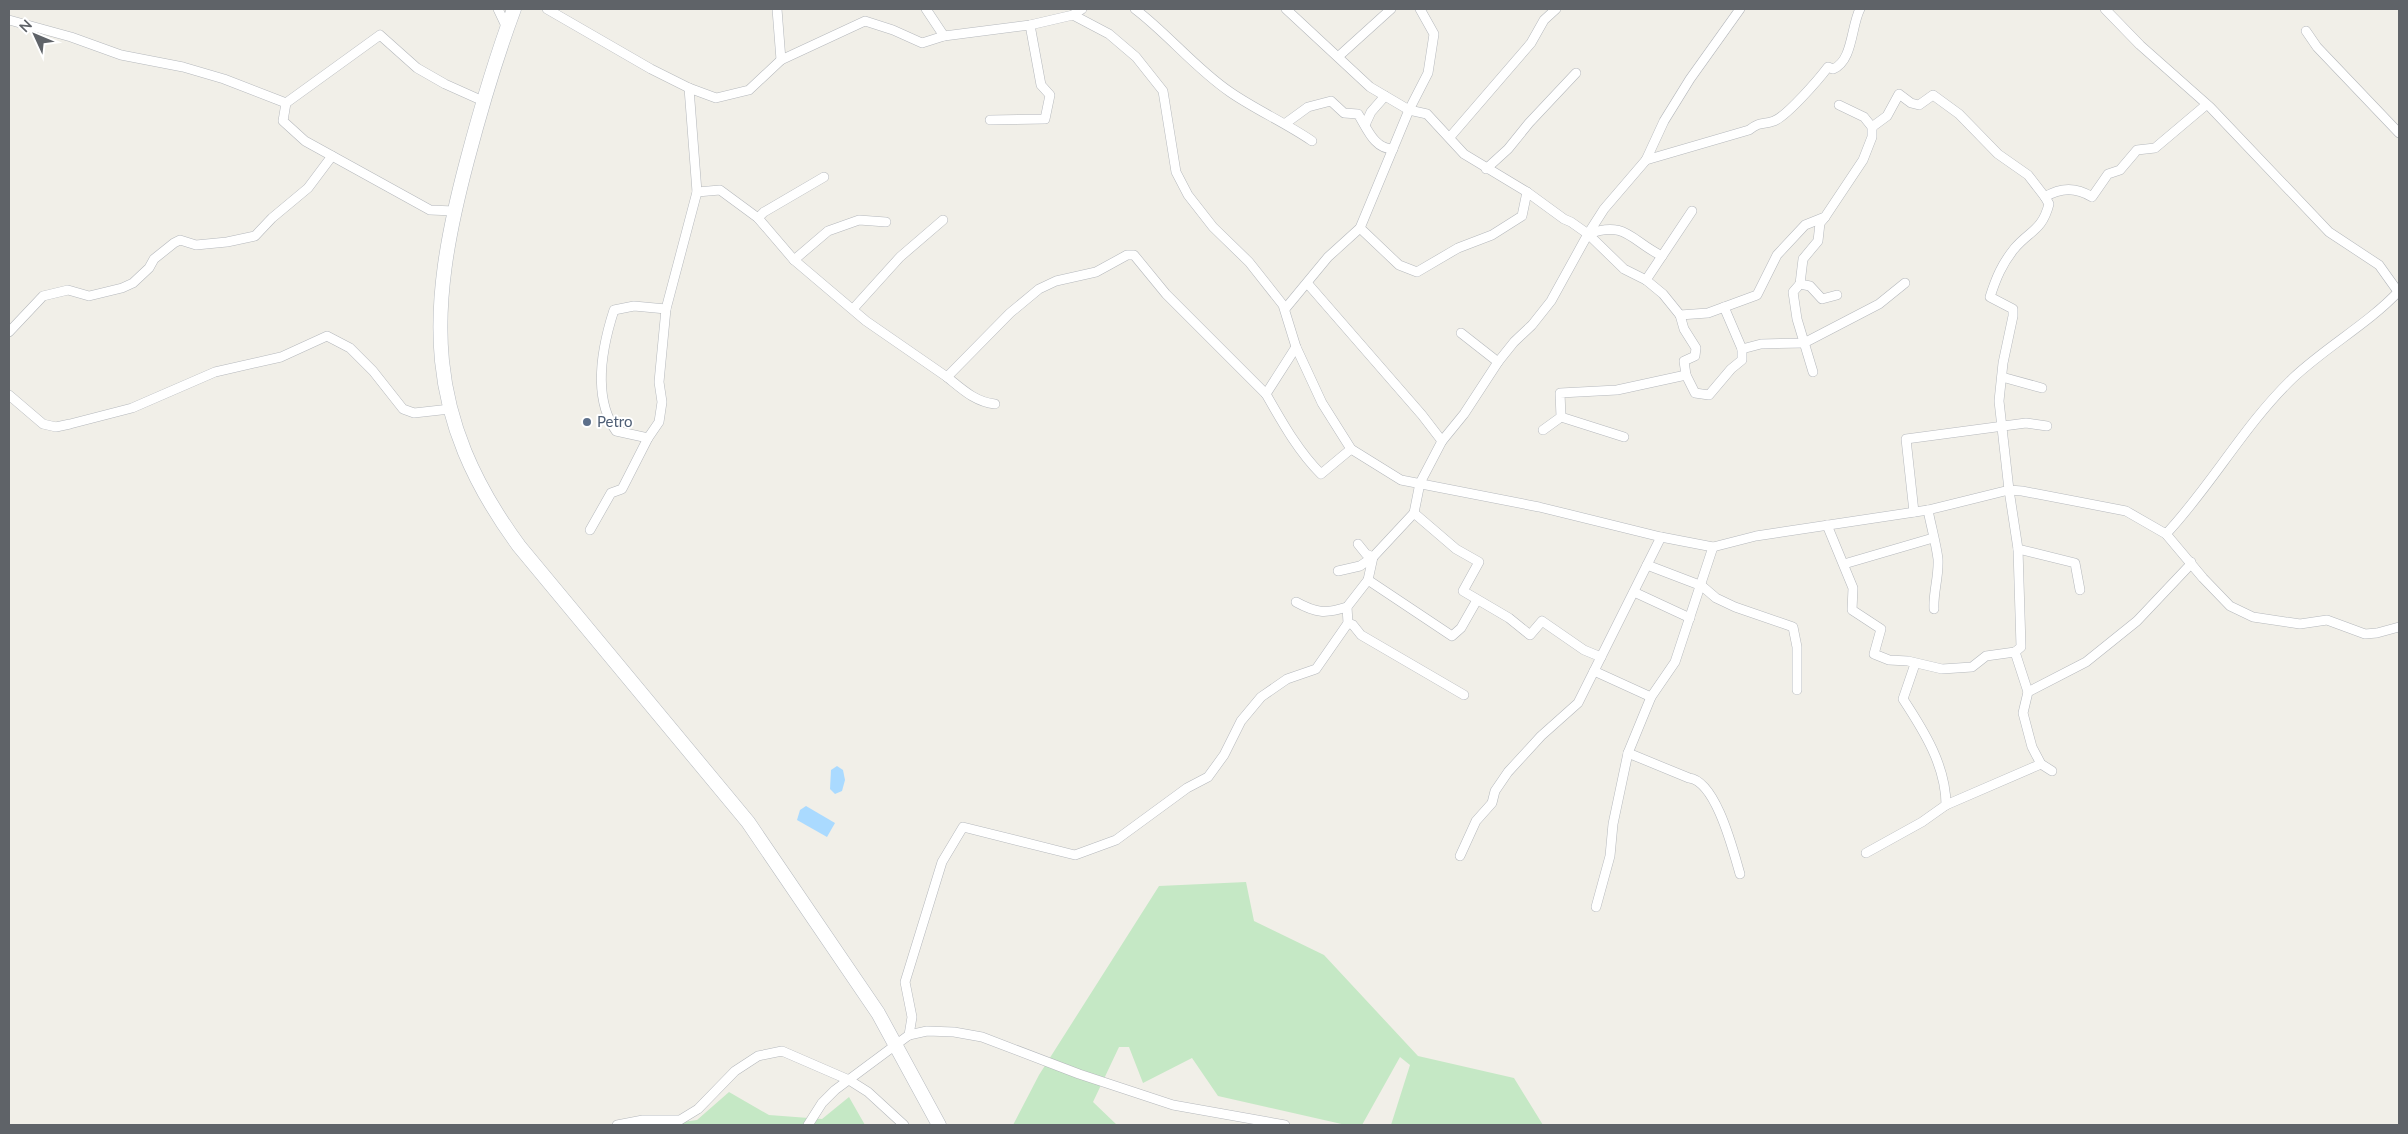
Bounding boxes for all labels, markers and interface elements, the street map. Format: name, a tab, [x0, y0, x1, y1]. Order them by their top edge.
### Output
north arrow	[10, 10, 60, 60]
text: N	[15, 16, 35, 35]
place label: Petro	[597, 412, 633, 430]
marker: Petro	[581, 416, 593, 428]

